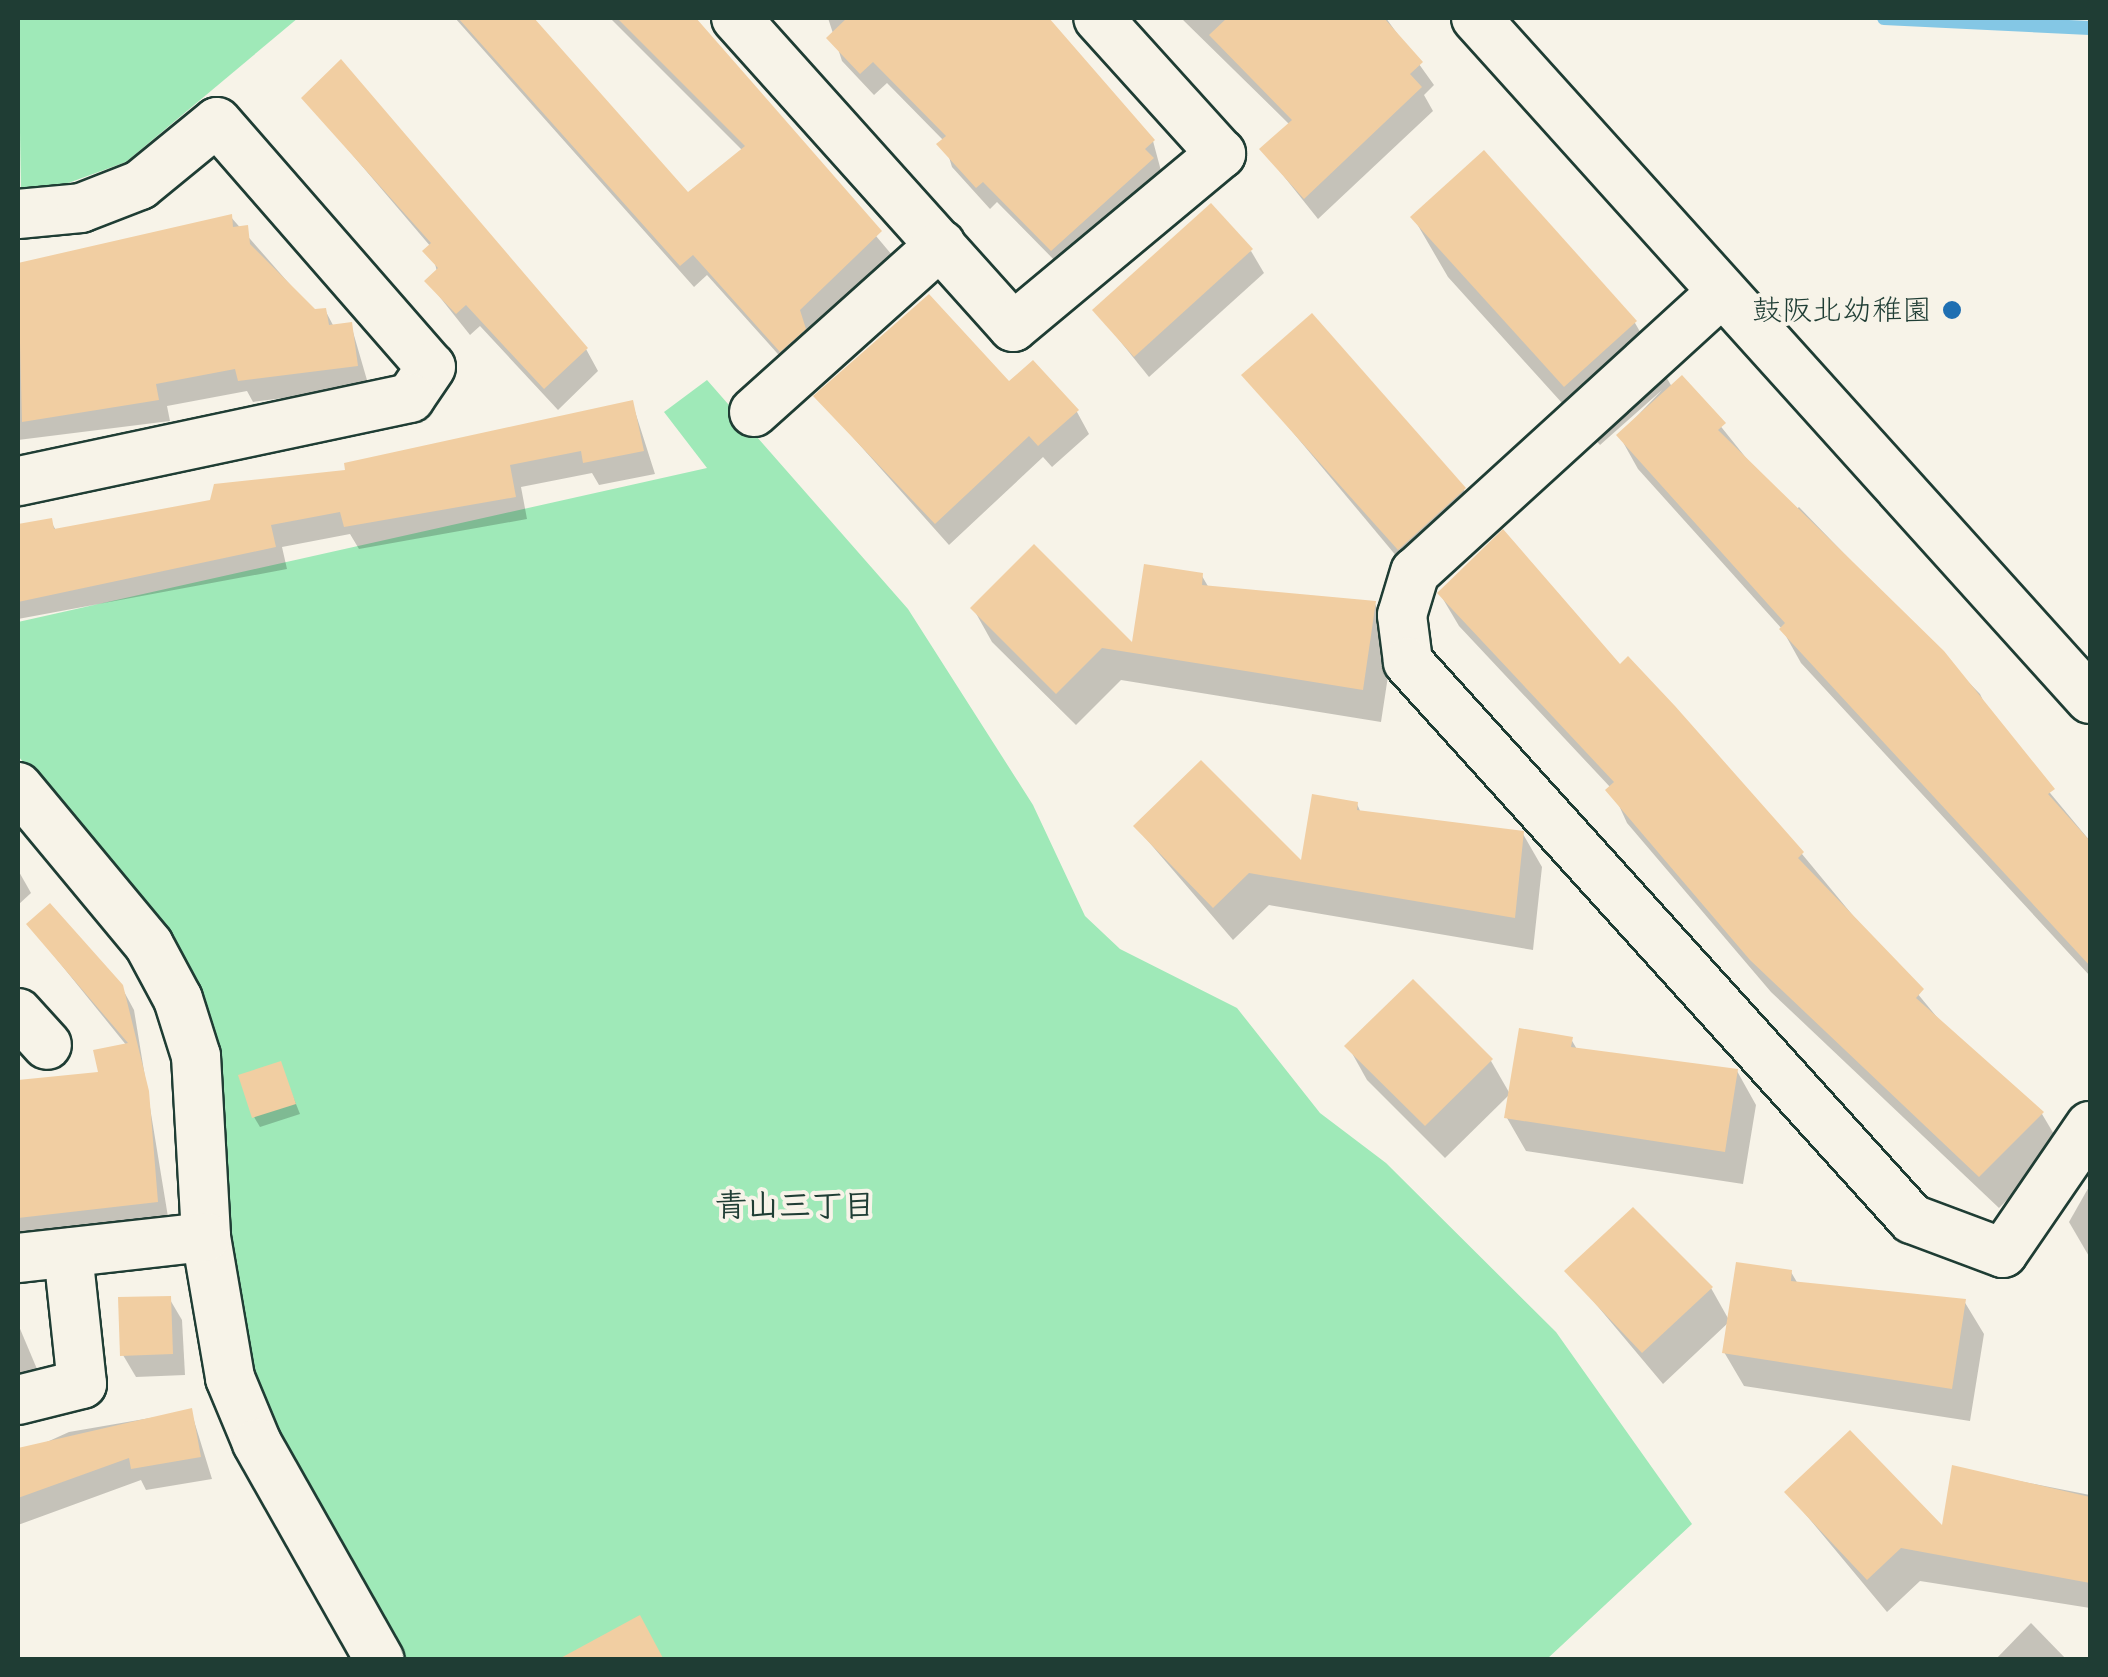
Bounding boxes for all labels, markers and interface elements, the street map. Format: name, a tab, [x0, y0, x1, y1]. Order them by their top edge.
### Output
place label: 鼓阪北幼稚園	[1752, 292, 1932, 328]
marker: 鼓阪北幼稚園	[1941, 299, 1963, 321]
district label: 青山三丁目	[715, 1186, 875, 1224]

